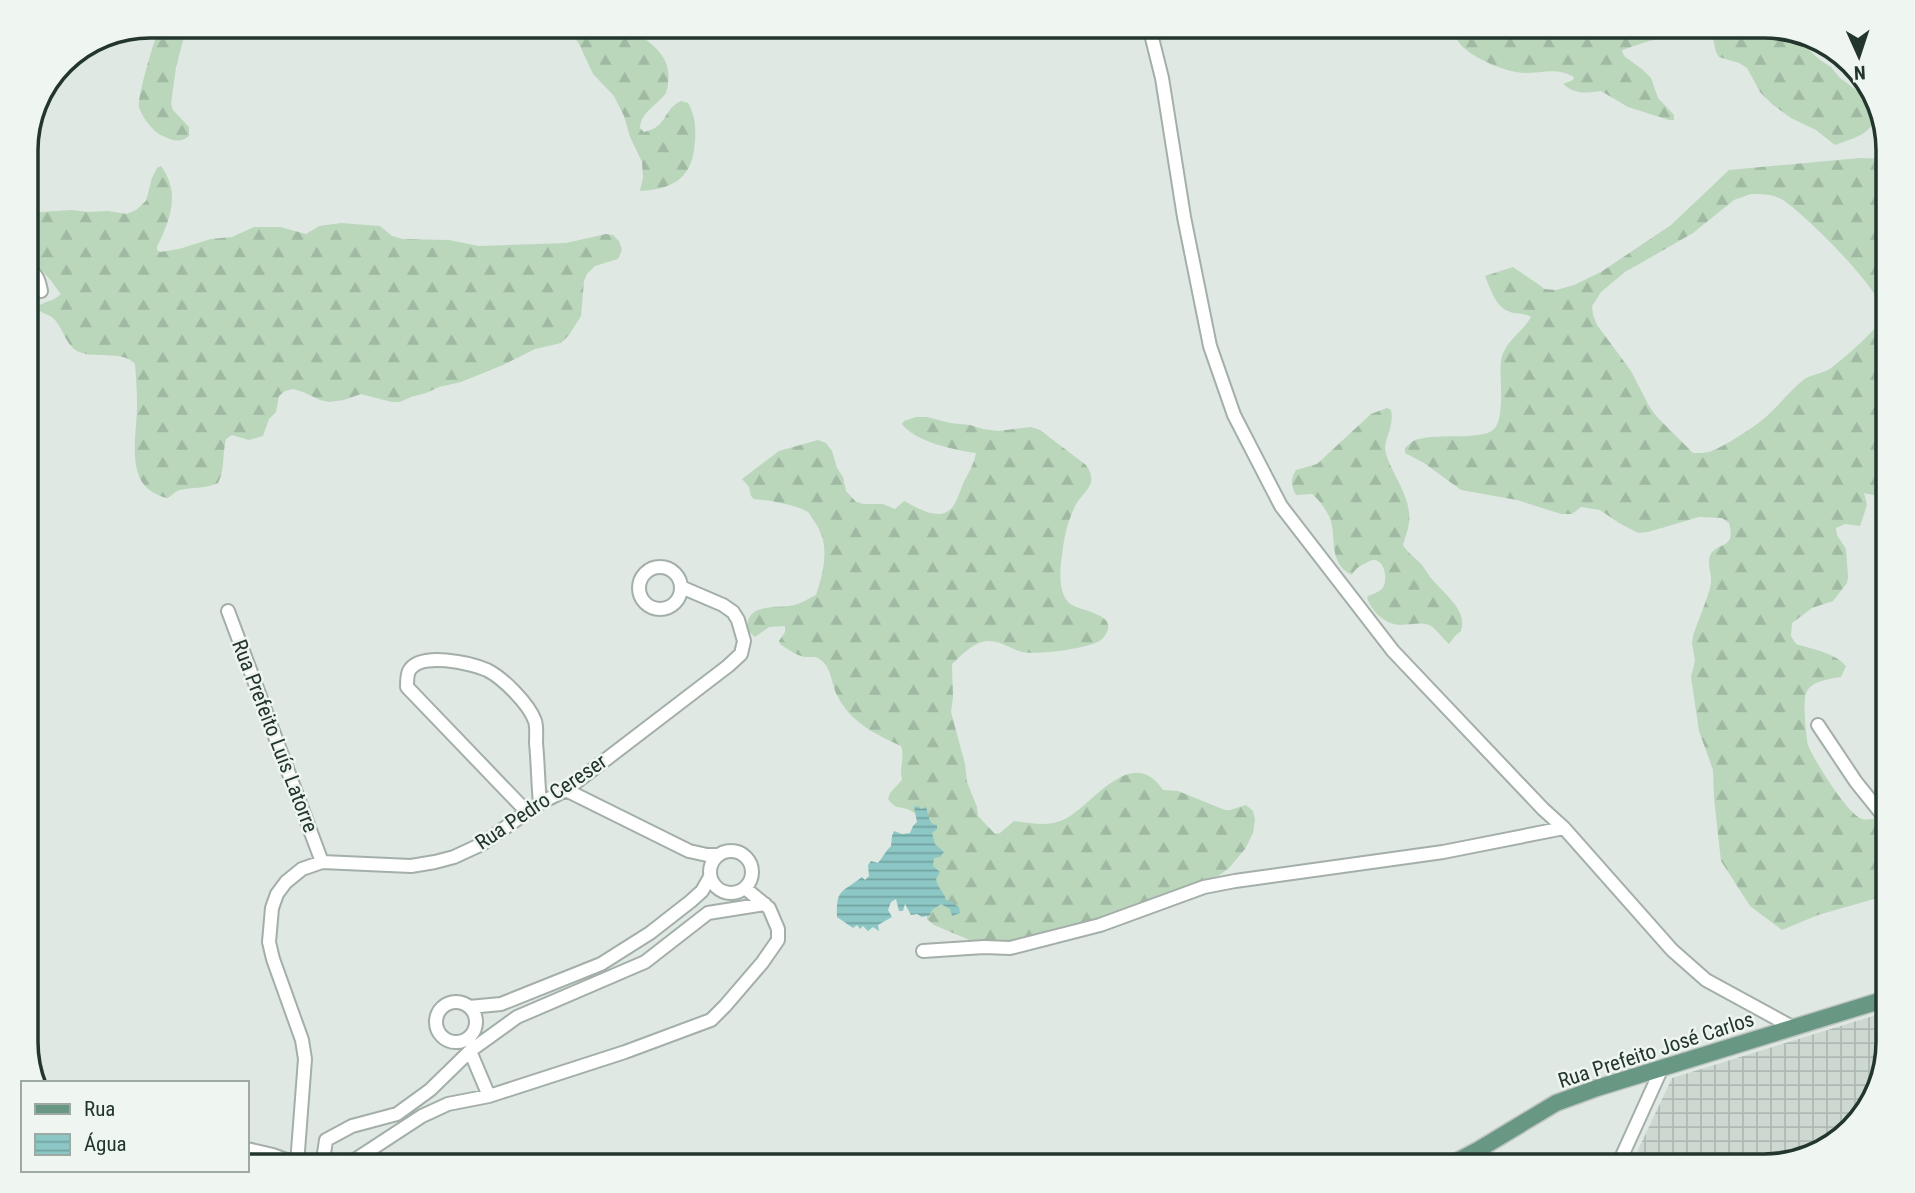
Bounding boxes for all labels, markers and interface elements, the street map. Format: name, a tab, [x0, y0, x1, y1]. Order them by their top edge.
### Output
north arrow	[1824, 21, 1894, 91]
text: N	[1853, 61, 1866, 84]
street label: Rua Prefeito Luís Latorre	[227, 636, 323, 836]
street label: Rua Pedro Cereser	[471, 749, 611, 855]
street label: Rua Prefeito José Carlos	[1555, 1007, 1757, 1093]
legend	[21, 1081, 248, 1172]
text: Rua	[84, 1097, 115, 1121]
text: Água	[84, 1132, 127, 1156]

